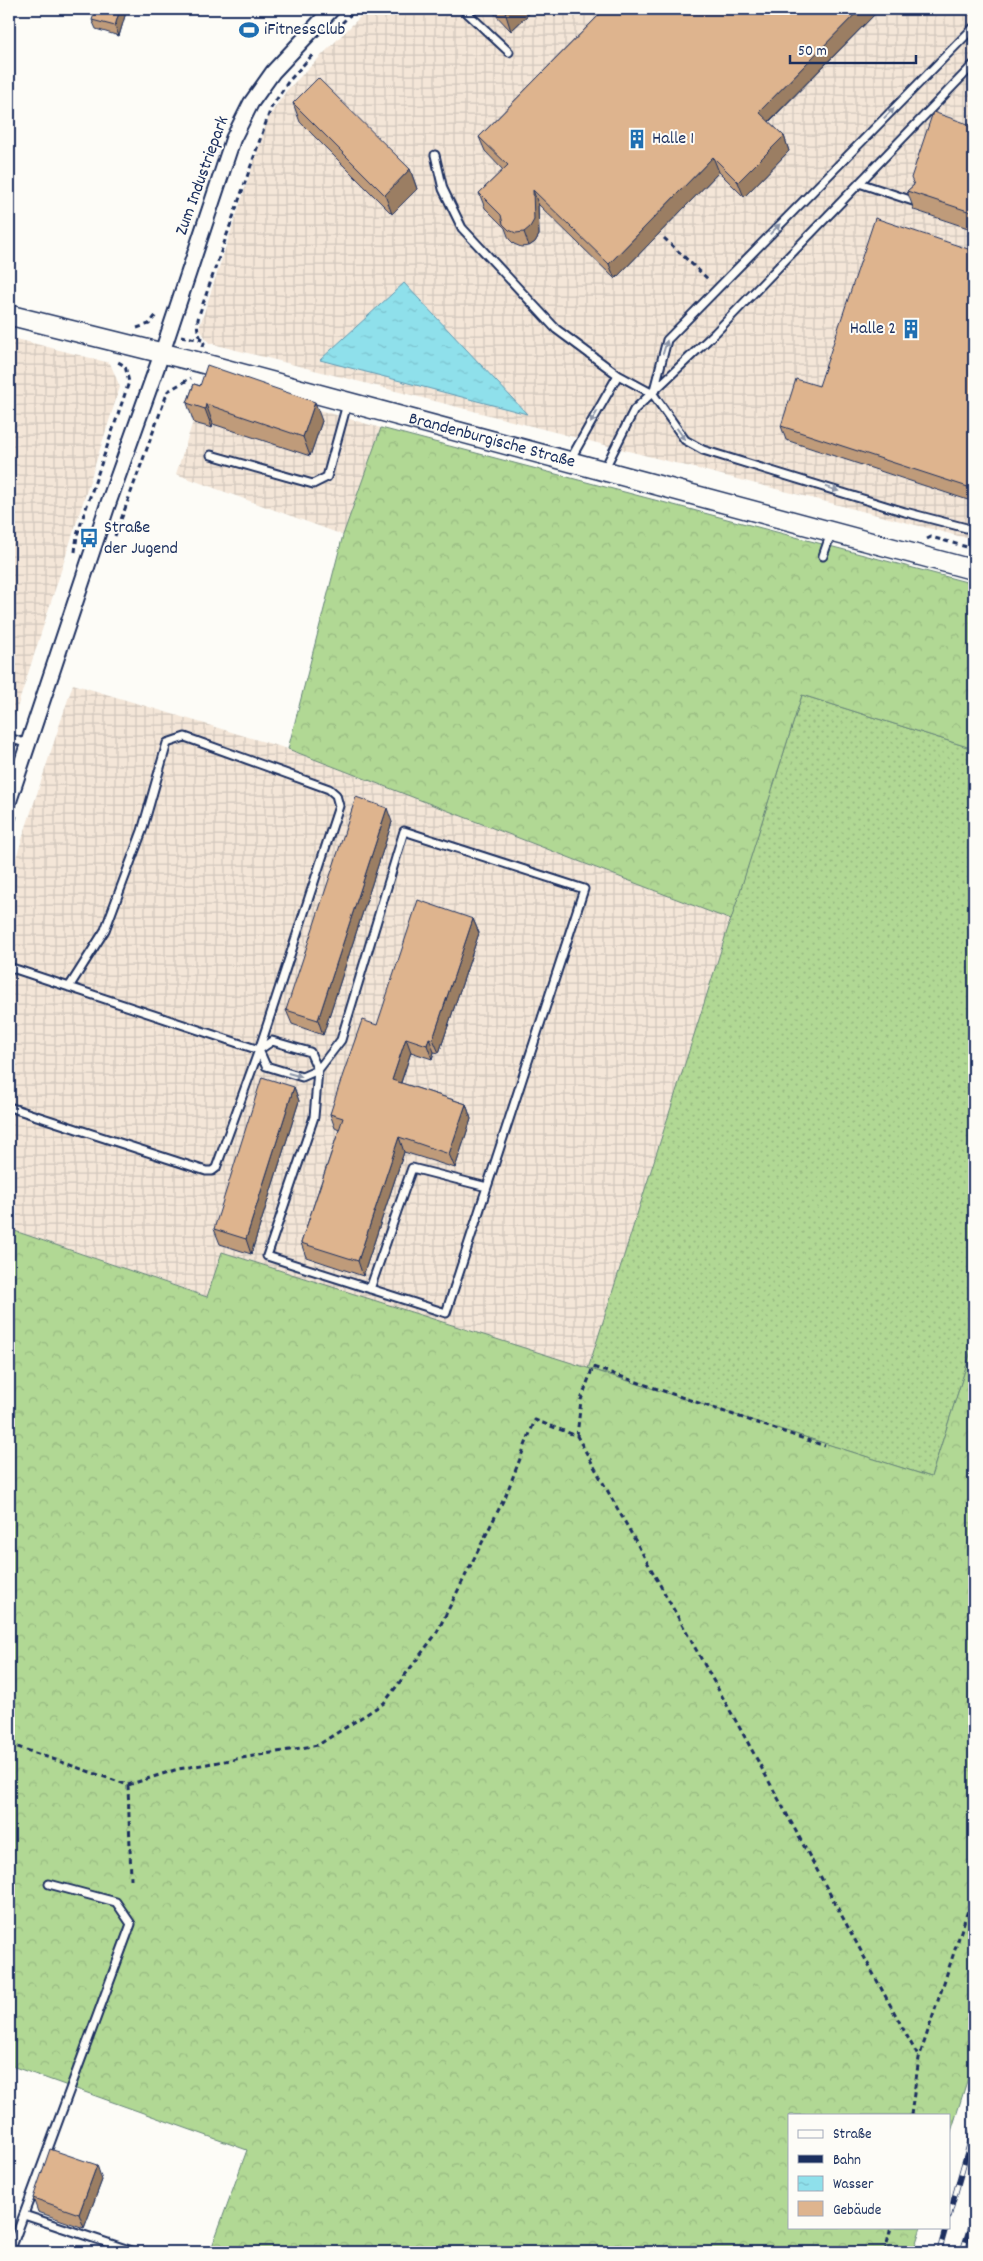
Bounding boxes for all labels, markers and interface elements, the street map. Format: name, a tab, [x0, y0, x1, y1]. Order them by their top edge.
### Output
place label: iFitnessClub	[264, 18, 346, 43]
sports icon: iFitnessClub	[238, 19, 260, 41]
scale bar	[790, 32, 917, 64]
text: 50 m	[798, 41, 827, 63]
one-way arrow	[883, 107, 895, 119]
street label: Zum Industriepark	[170, 113, 236, 239]
place label: Halle 1	[652, 127, 694, 152]
building icon: Halle 1	[626, 128, 648, 150]
one-way arrow	[769, 223, 781, 235]
place label: Halle 2	[850, 317, 896, 342]
building icon: Halle 2	[900, 318, 922, 340]
one-way arrow	[662, 339, 670, 354]
street label: Brandenburgische Straße	[406, 406, 578, 475]
one-way arrow	[590, 410, 598, 425]
one-way arrow	[676, 427, 686, 441]
one-way arrow	[824, 486, 839, 494]
place label: Straße der Jugend	[104, 516, 178, 562]
bus stop icon: Straße der Jugend	[78, 527, 100, 549]
one-way arrow	[288, 1071, 303, 1079]
legend	[788, 2114, 950, 2228]
text: Straße	[833, 2124, 872, 2146]
text: Bahn	[833, 2150, 861, 2172]
text: Wasser	[833, 2174, 874, 2196]
text: Gebäude	[833, 2200, 882, 2222]

